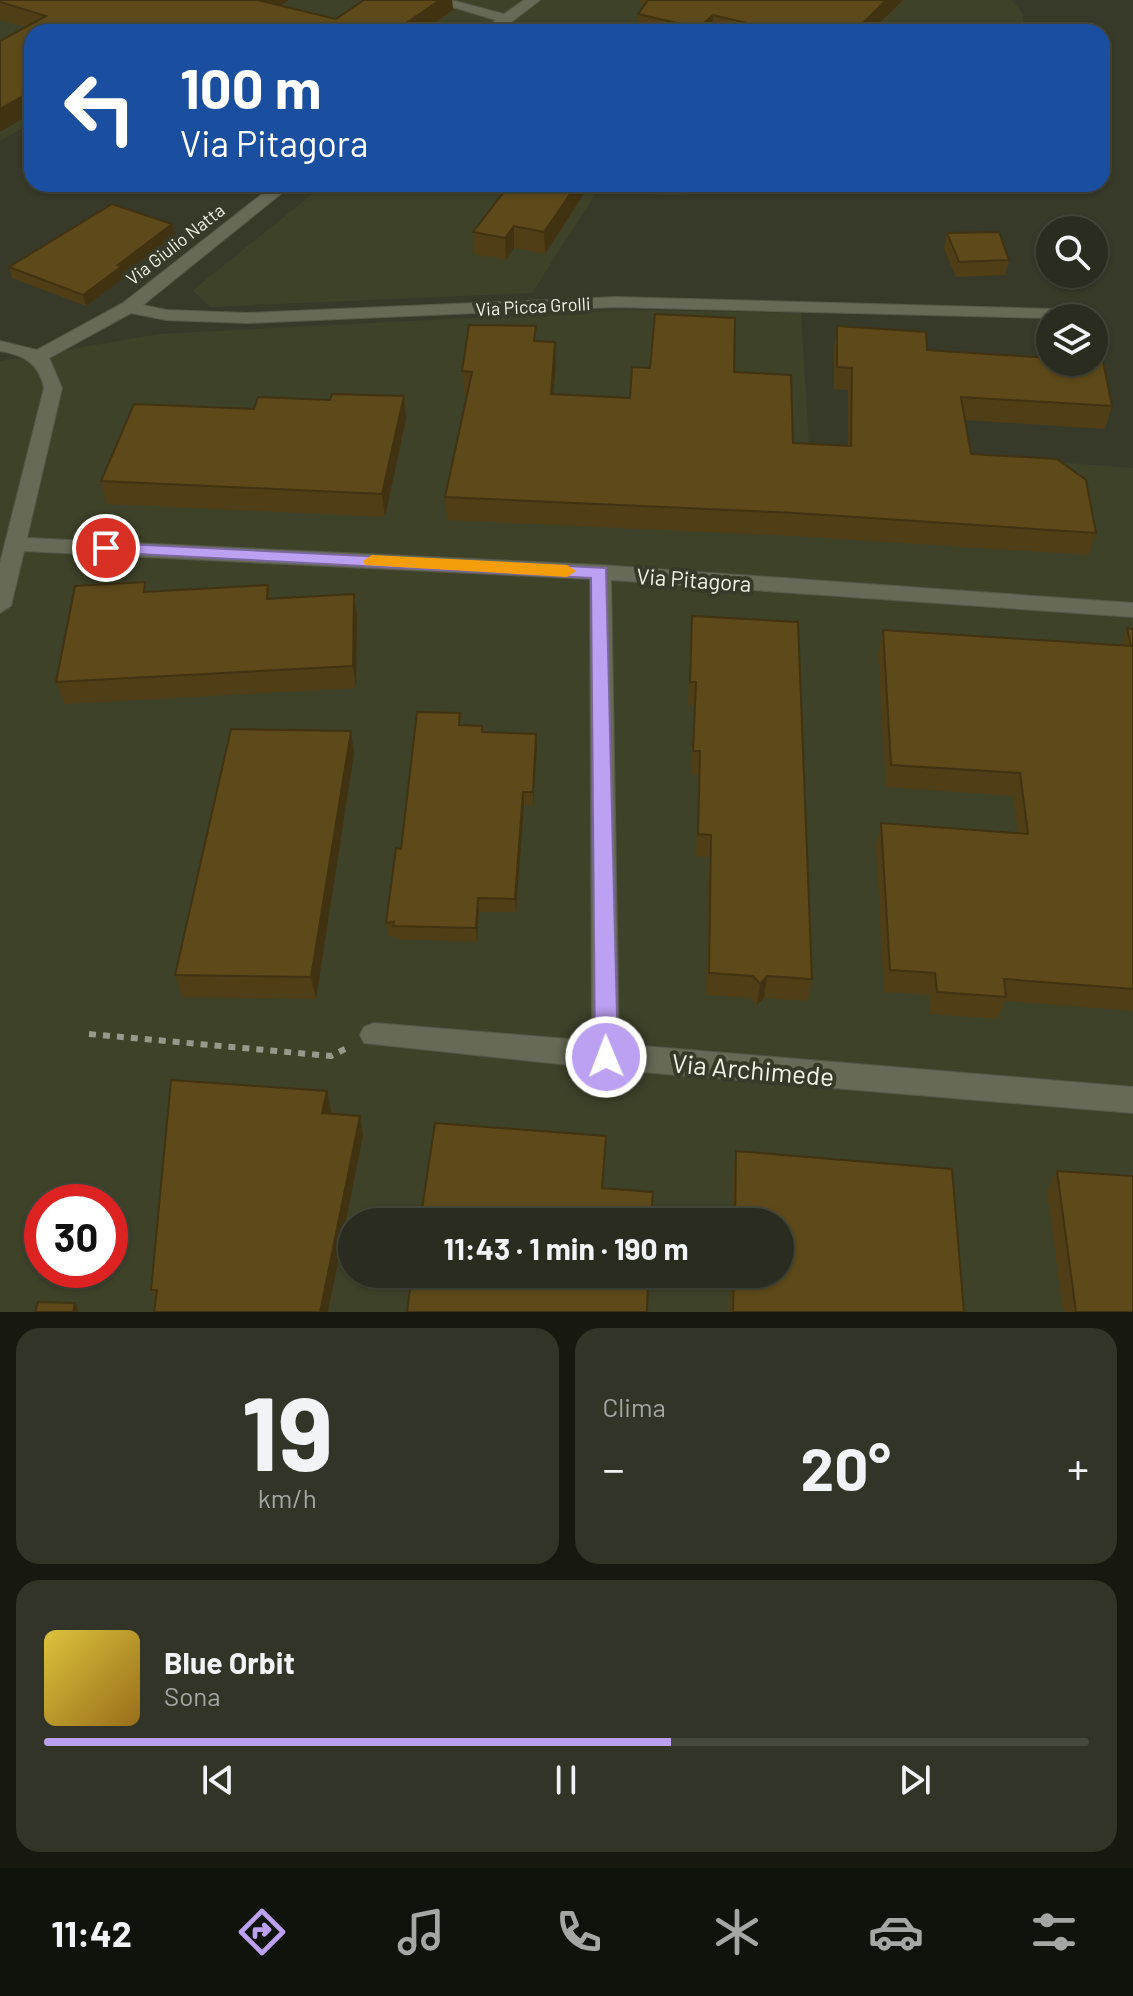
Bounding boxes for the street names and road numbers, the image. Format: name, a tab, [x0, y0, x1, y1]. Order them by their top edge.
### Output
street label: Via Giulio Natta	[121, 199, 229, 289]
street label: Via Picca Grolli	[475, 292, 591, 320]
street label: Via Pitagora	[636, 562, 752, 596]
street label: Via Archimede	[670, 1046, 836, 1092]

